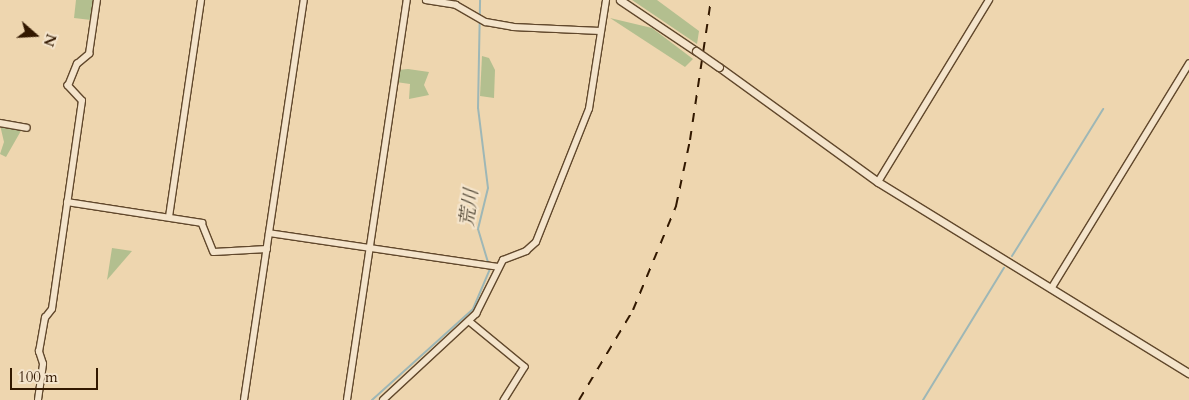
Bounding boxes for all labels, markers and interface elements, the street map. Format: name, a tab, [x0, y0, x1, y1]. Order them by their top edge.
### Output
north arrow	[10, 10, 60, 60]
text: N	[39, 31, 61, 49]
water label: 荒川	[456, 188, 484, 228]
scale bar	[12, 358, 100, 390]
text: 100 m	[18, 367, 58, 387]

